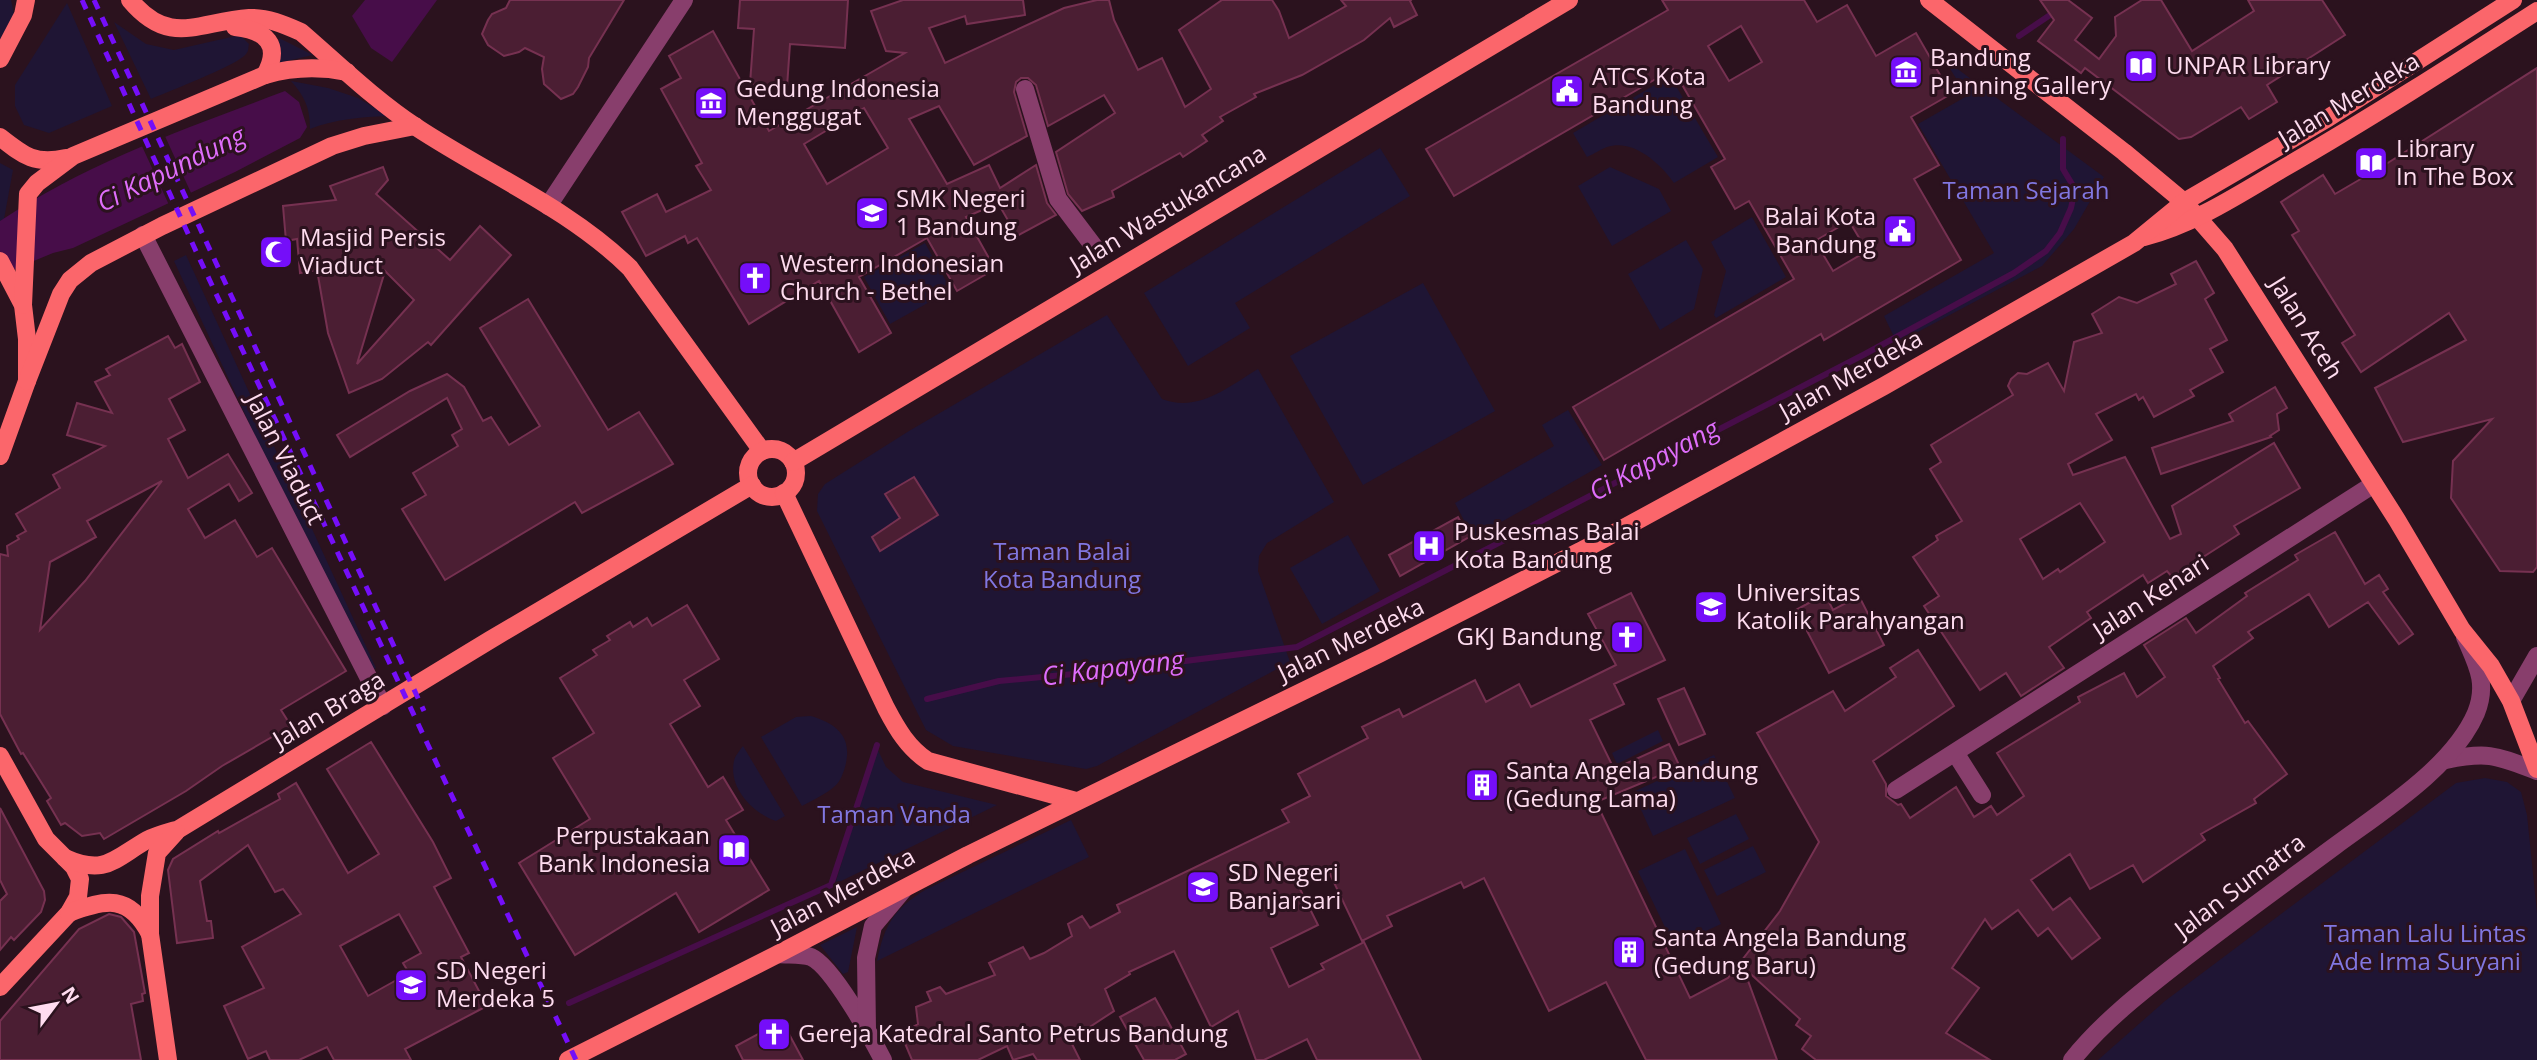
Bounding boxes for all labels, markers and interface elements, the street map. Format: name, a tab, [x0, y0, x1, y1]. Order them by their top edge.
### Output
place label: Bandung Planning Gallery	[1930, 40, 2113, 101]
street label: Jalan Merdeka	[2270, 44, 2425, 155]
library icon: UNPAR Library	[2122, 47, 2160, 85]
place label: UNPAR Library	[2166, 48, 2331, 81]
museum icon: Bandung Planning Gallery	[1887, 53, 1925, 91]
place label: ATCS Kota Bandung	[1592, 59, 1706, 120]
place label: Gedung Indonesia Menggugat	[736, 71, 940, 132]
public building icon: ATCS Kota Bandung	[1548, 72, 1586, 110]
museum icon: Gedung Indonesia Menggugat	[692, 84, 730, 122]
water label: Ci Kapundung	[90, 116, 252, 220]
place label: Library In The Box	[2396, 131, 2514, 192]
street label: Jalan Wastukancana	[1061, 136, 1272, 281]
library icon: Library In The Box	[2352, 144, 2390, 182]
park label: Taman Sejarah	[1943, 173, 2109, 206]
place label: SMK Negeri 1 Bandung	[896, 181, 1026, 242]
school or university icon: SMK Negeri 1 Bandung	[853, 194, 891, 232]
place label: Balai Kota Bandung	[1764, 199, 1876, 260]
public building icon: Balai Kota Bandung	[1881, 212, 1919, 250]
place label: Masjid Persis Viaduct	[300, 220, 446, 281]
mosque icon: Masjid Persis Viaduct	[257, 233, 295, 271]
place label: Western Indonesian Church - Bethel	[780, 246, 1004, 307]
church icon: Western Indonesian Church - Bethel	[736, 259, 774, 297]
street label: Jalan Aceh	[2262, 268, 2352, 385]
street label: Jalan Merdeka	[1771, 321, 1928, 428]
street label: Jalan Viaduct	[238, 385, 334, 530]
water label: Ci Kapayang	[1582, 409, 1726, 509]
place label: Puskesmas Balai Kota Bandung	[1454, 514, 1640, 575]
hospital icon: Puskesmas Balai Kota Bandung	[1410, 527, 1448, 565]
park label: Taman Balai Kota Bandung	[983, 534, 1141, 595]
street label: Jalan Kenari	[2084, 546, 2215, 647]
place label: Universitas Katolik Parahyangan	[1736, 575, 1965, 636]
school or university icon: Universitas Katolik Parahyangan	[1692, 588, 1730, 626]
street label: Jalan Merdeka	[1270, 589, 1429, 689]
church icon: GKJ Bandung	[1608, 618, 1646, 656]
place label: GKJ Bandung	[1456, 619, 1602, 652]
water label: Ci Kapayang	[1040, 640, 1187, 694]
street label: Jalan Braga	[264, 662, 390, 756]
place label: Santa Angela Bandung (Gedung Lama)	[1506, 753, 1758, 814]
building icon: Santa Angela Bandung (Gedung Lama)	[1463, 766, 1501, 804]
park label: Taman Vanda	[817, 797, 971, 830]
place label: Perpustakaan Bank Indonesia	[538, 818, 710, 879]
street label: Jalan Sumatra	[2166, 825, 2311, 946]
library icon: Perpustakaan Bank Indonesia	[715, 831, 753, 869]
street label: Jalan Merdeka	[763, 839, 920, 944]
place label: SD Negeri Banjarsari	[1228, 855, 1341, 916]
school or university icon: SD Negeri Banjarsari	[1184, 868, 1222, 906]
park label: Taman Lalu Lintas Ade Irma Suryani	[2324, 916, 2526, 977]
place label: Santa Angela Bandung (Gedung Baru)	[1654, 920, 1906, 981]
building icon: Santa Angela Bandung (Gedung Baru)	[1610, 933, 1648, 971]
place label: SD Negeri Merdeka 5	[436, 953, 555, 1014]
school or university icon: SD Negeri Merdeka 5	[392, 966, 430, 1004]
north arrow	[21, 969, 91, 1039]
text: N	[55, 982, 86, 1008]
church icon: Gereja Katedral Santo Petrus Bandung	[755, 1015, 793, 1053]
place label: Gereja Katedral Santo Petrus Bandung	[798, 1016, 1228, 1049]

